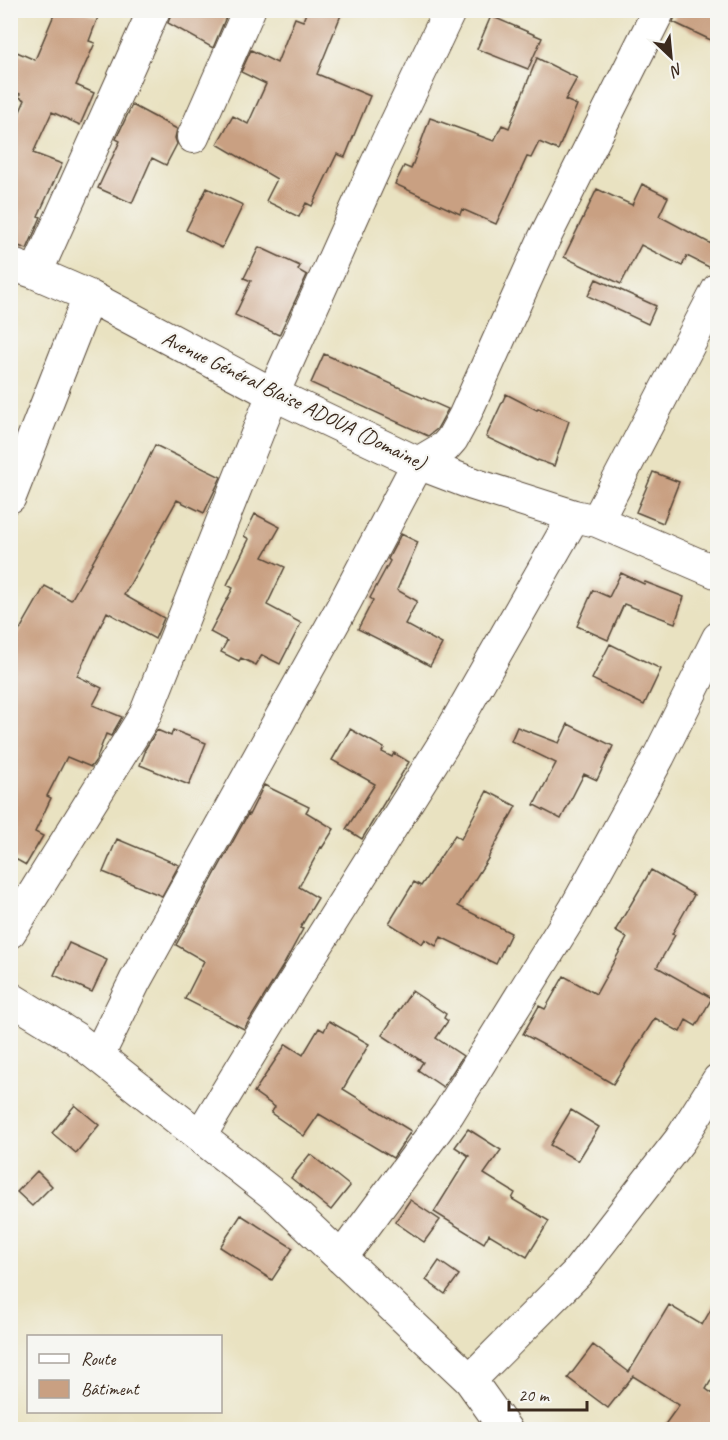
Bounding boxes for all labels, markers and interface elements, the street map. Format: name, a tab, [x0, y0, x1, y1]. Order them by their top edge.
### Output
north arrow	[641, 27, 701, 87]
text: N	[666, 58, 686, 82]
street label: Avenue Général Blaise ADOUA (Domaine)	[158, 325, 431, 476]
legend	[27, 1335, 222, 1413]
text: Route	[81, 1348, 116, 1370]
scale bar	[509, 1374, 587, 1412]
text: Bâtiment	[81, 1378, 141, 1400]
text: 20 m	[518, 1384, 551, 1406]

